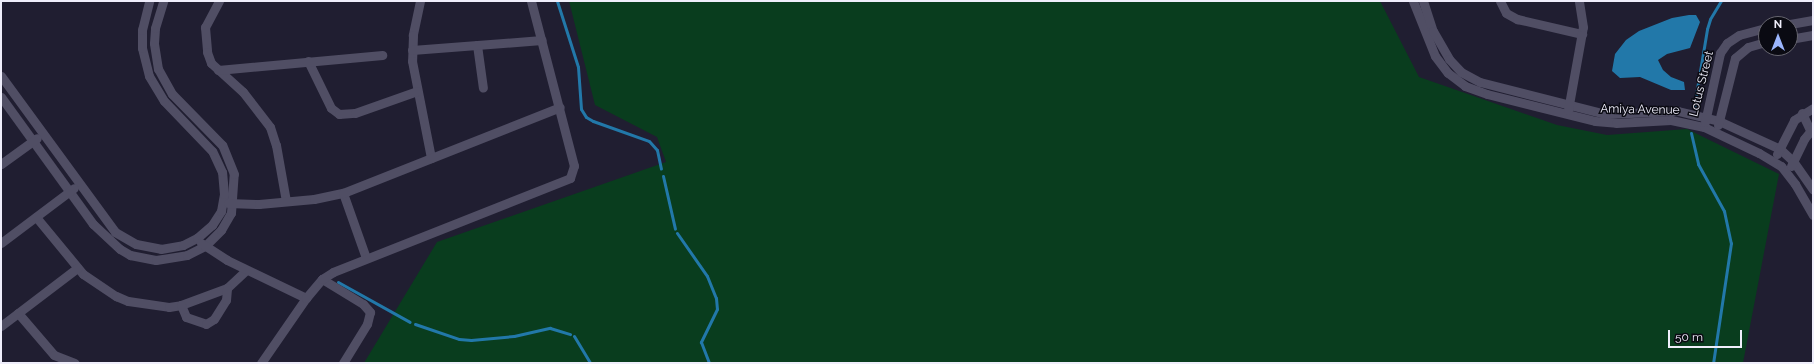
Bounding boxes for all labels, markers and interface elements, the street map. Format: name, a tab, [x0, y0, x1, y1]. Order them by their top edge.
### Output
north arrow	[1758, 16, 1798, 56]
text: N	[1774, 18, 1782, 31]
street label: Lotus Street	[1687, 50, 1717, 118]
street label: Amiya Avenue	[1600, 102, 1680, 118]
scale bar	[1670, 322, 1744, 348]
text: 50 m	[1675, 330, 1703, 344]

